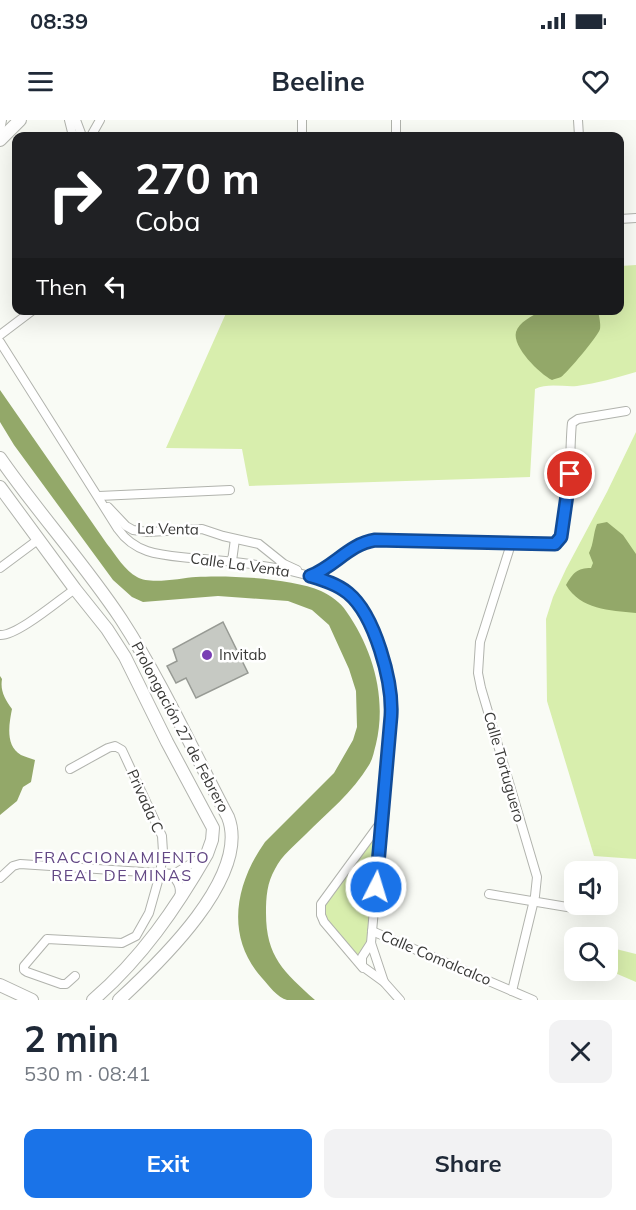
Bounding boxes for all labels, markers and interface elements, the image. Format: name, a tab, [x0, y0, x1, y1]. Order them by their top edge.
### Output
text: 08:39	[30, 7, 88, 35]
text: Beeline	[271, 64, 365, 98]
icon: menu	[24, 65, 57, 98]
icon: heart	[579, 65, 612, 98]
text: 270 m	[135, 152, 260, 205]
icon: right	[36, 156, 114, 234]
text: Coba	[135, 204, 200, 238]
icon: left	[99, 270, 132, 303]
text: Then	[36, 273, 87, 301]
pin	[544, 448, 595, 499]
icon: arrive	[553, 457, 586, 490]
street label: La Venta	[137, 518, 199, 539]
street label: Calle La Venta	[189, 548, 291, 581]
street label: Prolongación 27 de Febrero	[127, 638, 234, 815]
place label: Invitab	[219, 645, 266, 664]
marker: Invitab	[200, 648, 214, 662]
street label: Calle Tortuguero	[480, 709, 529, 824]
street label: Privada C	[123, 766, 168, 836]
district label: FRACCIONAMIENTO REAL DE MINAS	[34, 847, 210, 885]
position arrow	[344, 855, 408, 919]
map controls	[564, 861, 618, 981]
button: sound	[564, 861, 618, 915]
street label: Calle Comalcalco	[378, 926, 494, 989]
button: search	[564, 927, 618, 981]
text: 2 min	[24, 1016, 119, 1061]
button: close	[549, 1020, 612, 1083]
text: 530 m · 08:41	[24, 1061, 150, 1086]
button: Exit	[24, 1129, 312, 1198]
button: Share	[324, 1129, 612, 1198]

